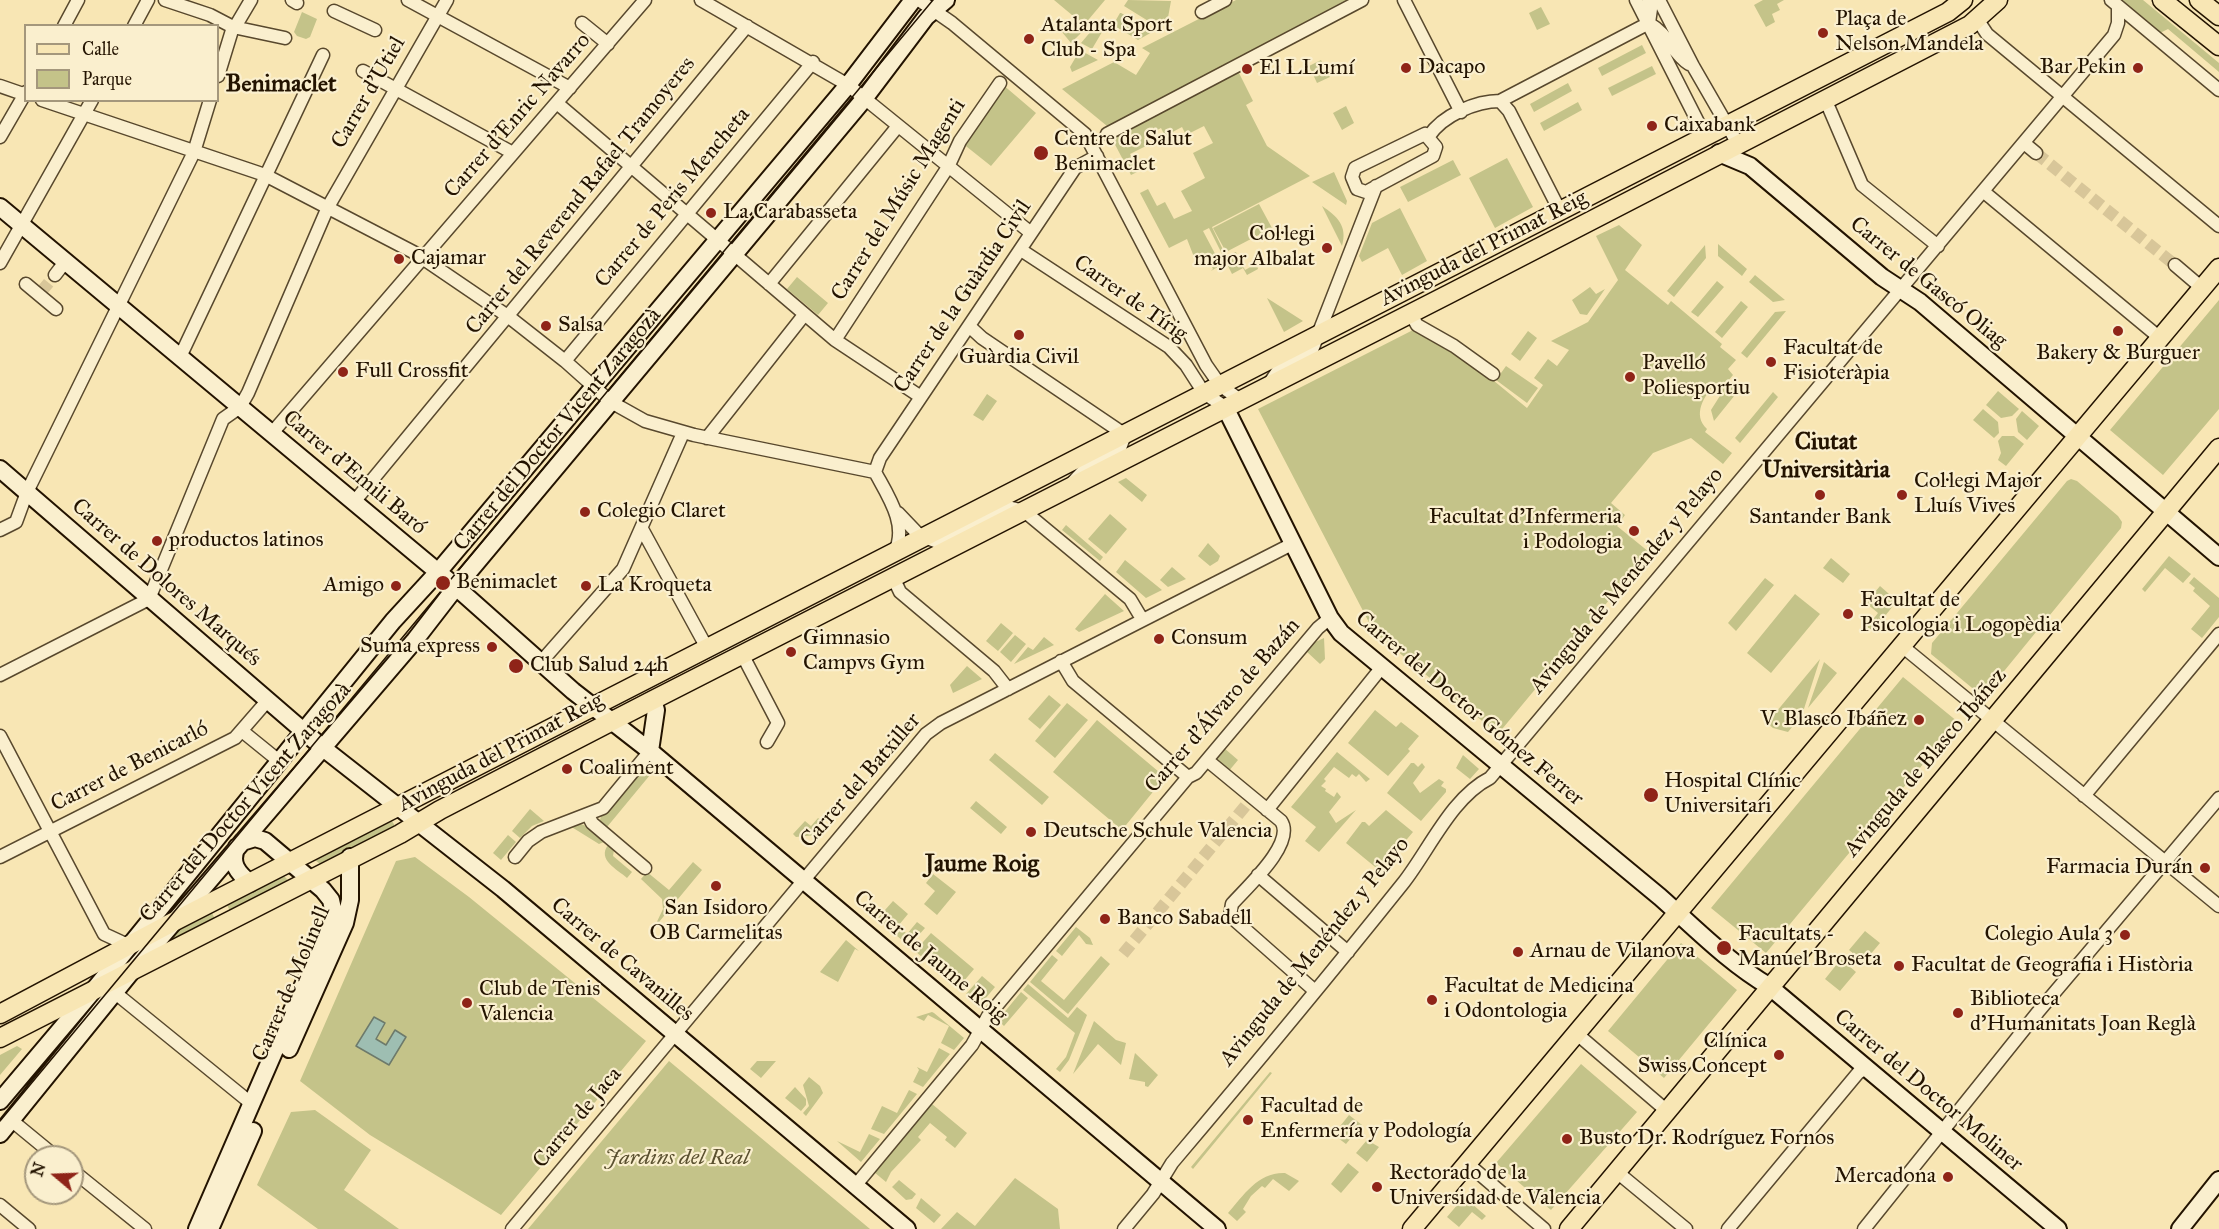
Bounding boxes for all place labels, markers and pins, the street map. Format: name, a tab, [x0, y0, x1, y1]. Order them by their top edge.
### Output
place label: Plaça de Nelson Mandela	[1835, 7, 1984, 58]
place label: Atalanta Sport Club - Spa	[1041, 13, 1172, 64]
marker: Plaça de Nelson Mandela	[1816, 26, 1830, 40]
marker: Atalanta Sport Club - Spa	[1022, 32, 1036, 46]
place label: Dacapo	[1418, 55, 1485, 81]
place label: Bar Pekin	[2040, 55, 2126, 81]
place label: El LLumí	[1259, 56, 1354, 82]
marker: Dacapo	[1399, 61, 1413, 75]
marker: Bar Pekin	[2131, 61, 2145, 75]
marker: El LLumí	[1240, 62, 1254, 76]
place label: Caixabank	[1664, 113, 1756, 139]
marker: Caixabank	[1645, 119, 1659, 133]
place label: Centre de Salut Benimaclet	[1054, 127, 1192, 178]
marker: Centre de Salut Benimaclet	[1032, 144, 1050, 162]
place label: La Carabasseta	[723, 200, 857, 226]
marker: La Carabasseta	[704, 206, 718, 220]
place label: Col·legi major Albalat	[1194, 222, 1315, 274]
marker: Col·legi major Albalat	[1320, 241, 1334, 255]
place label: Cajamar	[411, 246, 486, 272]
marker: Cajamar	[392, 252, 406, 266]
place label: Salsa	[558, 313, 603, 339]
marker: Salsa	[539, 319, 553, 333]
marker: Bakery & Burguer	[2111, 324, 2125, 338]
marker: Guàrdia Civil	[1012, 328, 1026, 342]
place label: Facultat de Fisioteràpia	[1783, 336, 1889, 388]
place label: Bakery & Burguer	[2036, 341, 2200, 367]
place label: Guàrdia Civil	[959, 345, 1079, 371]
place label: Pavelló Poliesportiu	[1642, 351, 1750, 402]
marker: Facultat de Fisioteràpia	[1764, 355, 1778, 369]
place label: Full Crossfit	[355, 359, 468, 385]
marker: Full Crossfit	[336, 365, 350, 379]
marker: Pavelló Poliesportiu	[1623, 370, 1637, 384]
place label: Col·legi Major Lluís Vives	[1914, 469, 2042, 520]
marker: Santander Bank	[1813, 488, 1827, 502]
marker: Col·legi Major Lluís Vives	[1895, 488, 1909, 502]
place label: Colegio Claret	[597, 499, 726, 525]
marker: Colegio Claret	[578, 505, 592, 519]
place label: Facultat d'Infermeria i Podologia	[1429, 505, 1622, 556]
place label: Santander Bank	[1749, 505, 1891, 531]
marker: Facultat d'Infermeria i Podologia	[1627, 524, 1641, 538]
place label: productos latinos	[169, 528, 323, 554]
marker: productos latinos	[150, 534, 164, 548]
place label: Benimaclet	[456, 570, 558, 596]
place label: Amigo	[323, 573, 384, 599]
place label: La Kroqueta	[598, 573, 712, 599]
marker: Benimaclet	[434, 574, 452, 592]
marker: Amigo	[389, 579, 403, 593]
marker: La Kroqueta	[579, 579, 593, 593]
place label: Facultat de Psicologia i Logopèdia	[1860, 588, 2061, 640]
marker: Facultat de Psicologia i Logopèdia	[1841, 607, 1855, 621]
place label: Gimnasio Campvs Gym	[803, 626, 925, 678]
place label: Consum	[1171, 626, 1247, 652]
marker: Consum	[1152, 632, 1166, 646]
place label: Suma express	[360, 634, 480, 660]
marker: Suma express	[485, 640, 499, 654]
marker: Gimnasio Campvs Gym	[784, 645, 798, 659]
place label: Club Salud 24h	[530, 653, 669, 679]
marker: Club Salud 24h	[507, 657, 525, 675]
place label: V. Blasco Ibáñez	[1760, 707, 1907, 733]
marker: V. Blasco Ibáñez	[1912, 713, 1926, 727]
place label: Coaliment	[579, 756, 674, 782]
marker: Coaliment	[560, 762, 574, 776]
place label: Hospital Clínic Universitari	[1664, 769, 1801, 820]
marker: Hospital Clínic Universitari	[1642, 786, 1660, 804]
place label: Deutsche Schule Valencia	[1043, 819, 1272, 845]
marker: Deutsche Schule Valencia	[1024, 825, 1038, 839]
place label: Farmacia Durán	[2046, 855, 2193, 881]
marker: Farmacia Durán	[2198, 861, 2212, 875]
marker: San Isidoro OB Carmelitas	[709, 879, 723, 893]
place label: San Isidoro OB Carmelitas	[650, 896, 782, 948]
place label: Banco Sabadell	[1117, 906, 1252, 932]
marker: Banco Sabadell	[1098, 912, 1112, 926]
place label: Facultats - Manuel Broseta	[1738, 922, 1881, 974]
place label: Colegio Aula 3	[1985, 922, 2113, 948]
marker: Colegio Aula 3	[2118, 928, 2132, 942]
place label: Arnau de Vilanova	[1530, 939, 1695, 965]
marker: Facultats - Manuel Broseta	[1715, 939, 1733, 957]
marker: Arnau de Vilanova	[1511, 945, 1525, 959]
place label: Facultat de Geografia i Història	[1911, 953, 2193, 979]
marker: Facultat de Geografia i Història	[1892, 959, 1906, 973]
place label: Facultat de Medicina i Odontologia	[1444, 974, 1634, 1026]
place label: Club de Tenis Valencia	[479, 977, 600, 1028]
place label: Biblioteca d'Humanitats Joan Reglà	[1970, 987, 2196, 1038]
marker: Facultat de Medicina i Odontologia	[1425, 993, 1439, 1007]
marker: Club de Tenis Valencia	[460, 996, 474, 1010]
marker: Biblioteca d'Humanitats Joan Reglà	[1951, 1006, 1965, 1020]
place label: Clínica Swiss Concept	[1638, 1029, 1767, 1080]
marker: Clínica Swiss Concept	[1772, 1048, 1786, 1062]
place label: Facultad de Enfermería y Podología	[1260, 1094, 1471, 1146]
marker: Facultad de Enfermería y Podología	[1241, 1113, 1255, 1127]
place label: Busto Dr. Rodríguez Fornos	[1579, 1126, 1834, 1152]
marker: Busto Dr. Rodríguez Fornos	[1560, 1132, 1574, 1146]
place label: Rectorado de la Universidad de Valencia	[1389, 1161, 1601, 1212]
place label: Mercadona	[1834, 1164, 1936, 1190]
marker: Mercadona	[1941, 1170, 1955, 1184]
marker: Rectorado de la Universidad de Valencia	[1370, 1180, 1384, 1194]

